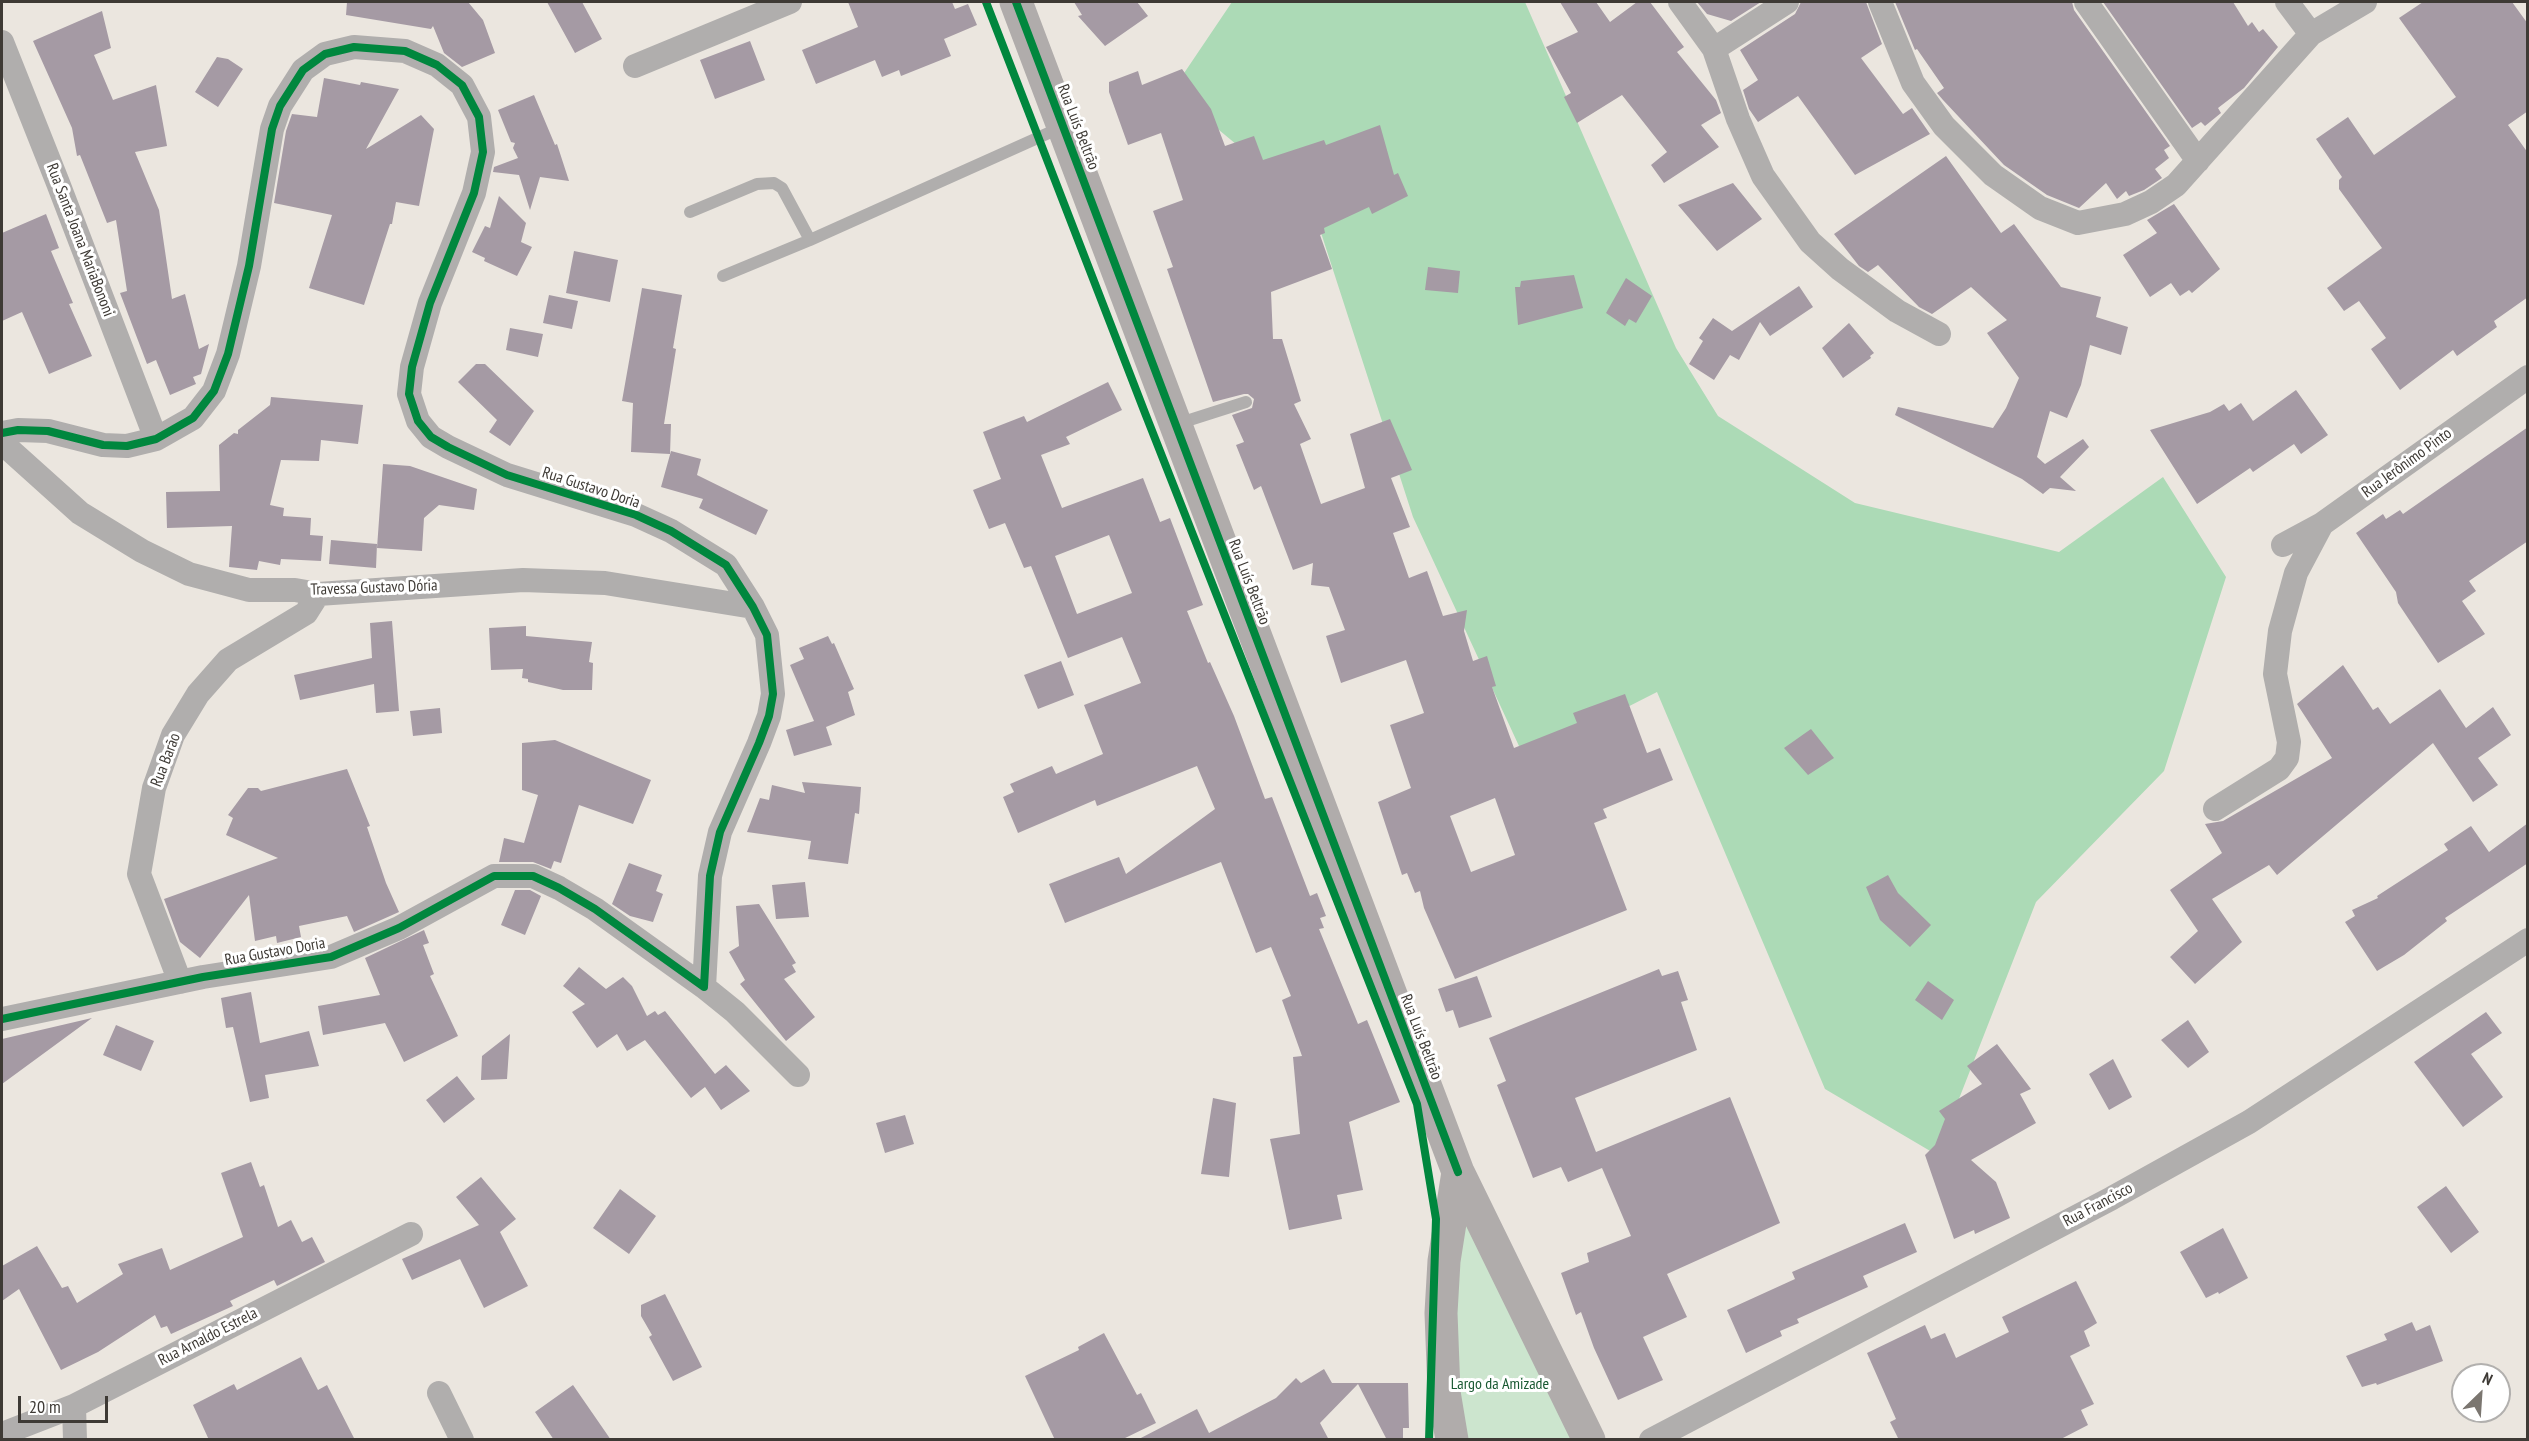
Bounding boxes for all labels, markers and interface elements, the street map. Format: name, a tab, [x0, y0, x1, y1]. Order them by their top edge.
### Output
street label: Rua Luís Beltrão	[1053, 82, 1103, 172]
street label: Rua Santa Joana MariaBononi	[42, 161, 118, 319]
street label: Rua Jerônimo Pinto	[2358, 424, 2456, 502]
street label: Rua Gustavo Doria	[540, 463, 642, 513]
street label: Rua Luís Beltrão	[1224, 537, 1274, 627]
street label: Travessa Gustavo Dória	[310, 576, 438, 600]
street label: Rua Barão	[147, 730, 185, 790]
street label: Rua Gustavo Doria	[223, 934, 327, 970]
street label: Rua Luís Beltrão	[1396, 992, 1446, 1082]
street label: Rua Francisco	[2060, 1179, 2136, 1231]
street label: Rua Arnaldo Estrela	[155, 1304, 261, 1370]
north arrow	[2451, 1363, 2511, 1423]
text: N	[2480, 1368, 2496, 1389]
park label: Largo da Amizade	[1451, 1374, 1549, 1394]
scale bar	[21, 1384, 111, 1422]
text: 20 m	[29, 1395, 61, 1418]

